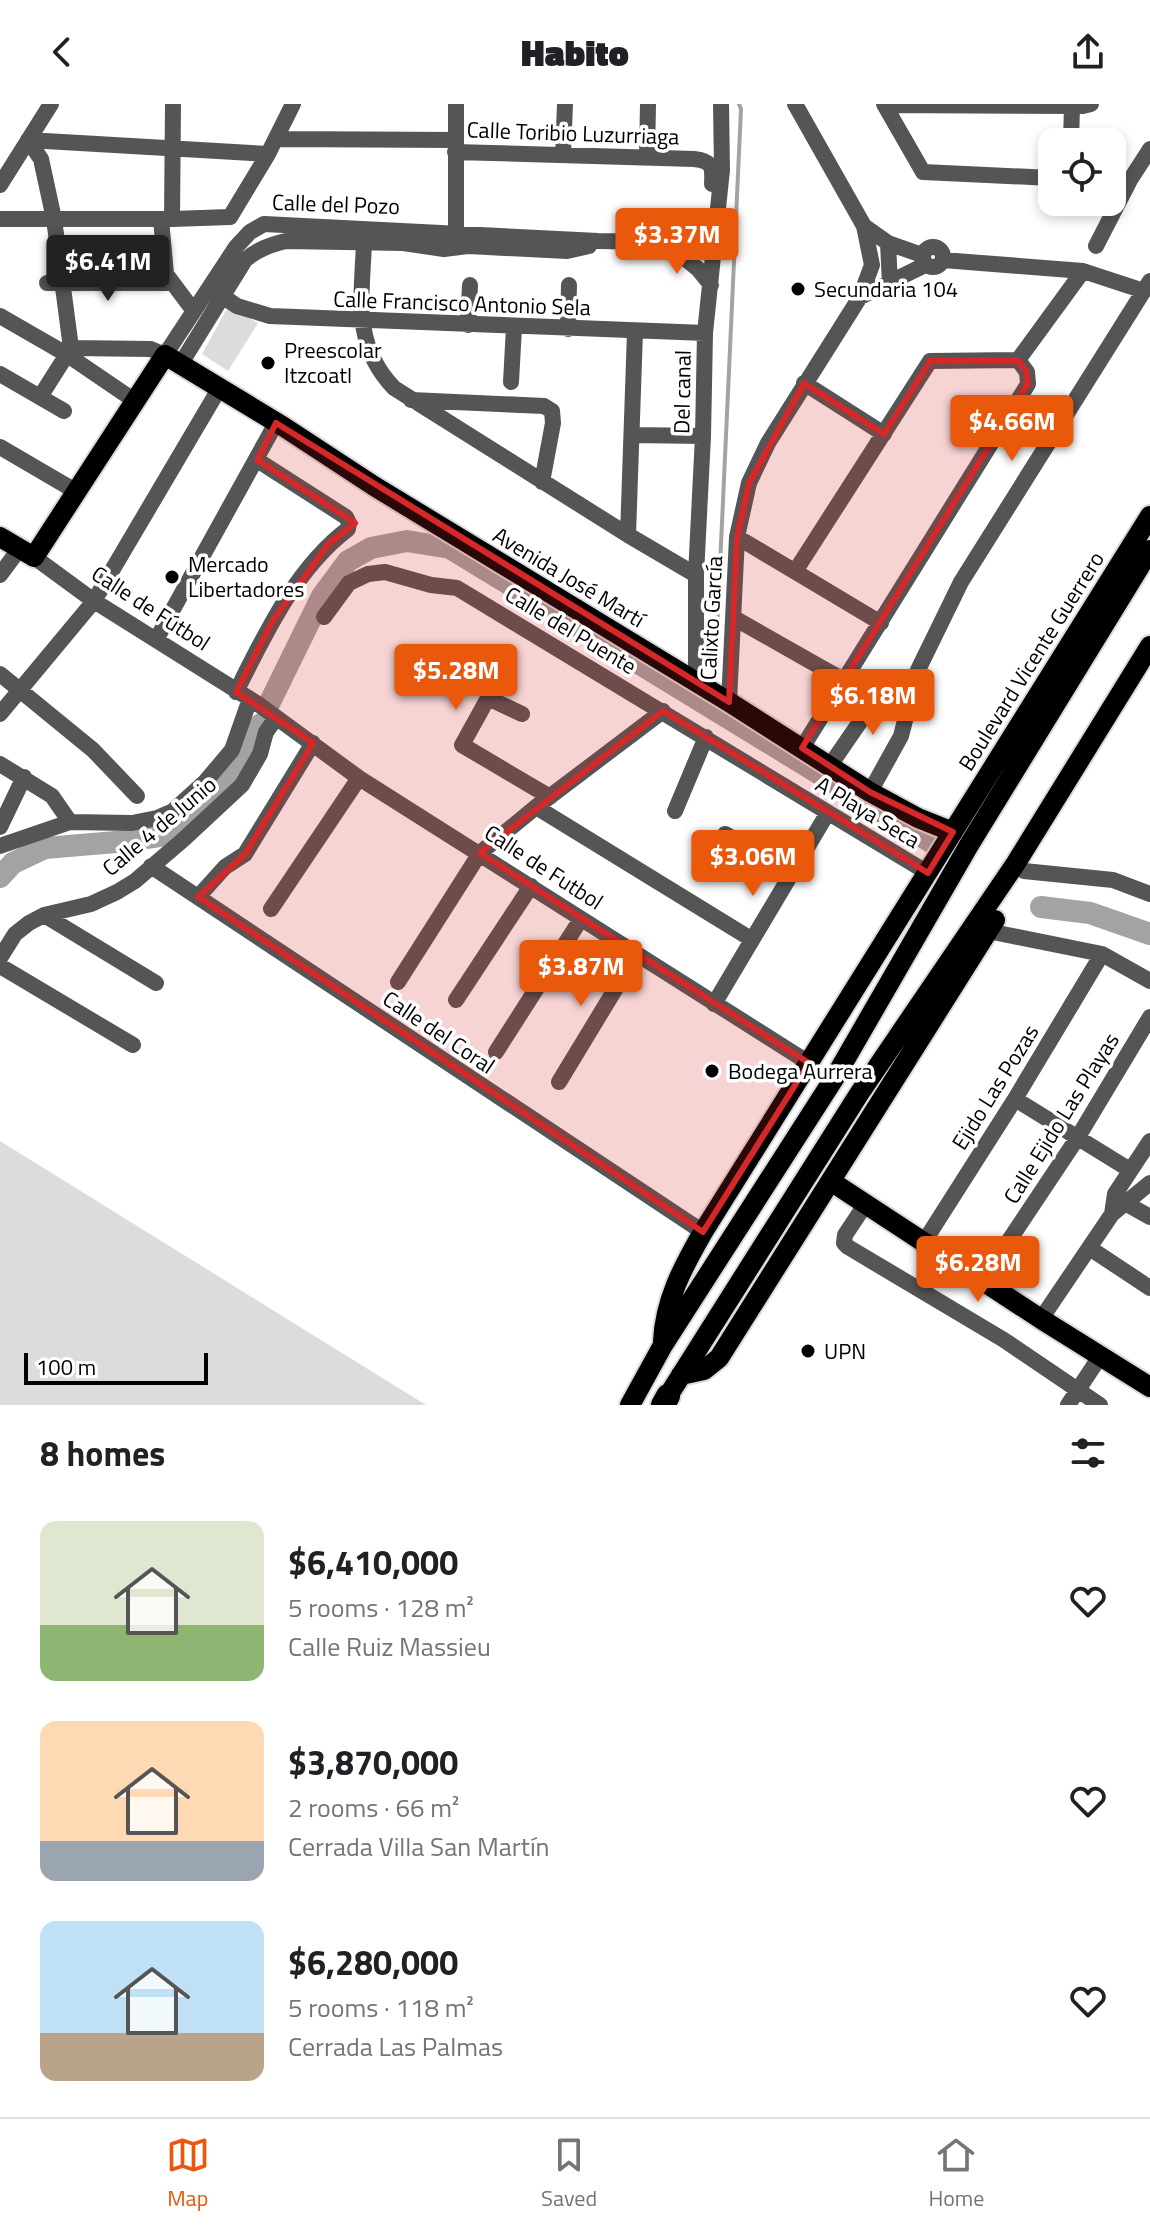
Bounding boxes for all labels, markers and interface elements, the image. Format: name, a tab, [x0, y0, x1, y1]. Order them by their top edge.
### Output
text: Habito	[521, 25, 629, 80]
icon: back	[40, 30, 84, 74]
icon: share	[1066, 30, 1110, 74]
street label: Calle Toribio Luzurriaga	[466, 112, 680, 154]
map controls	[1038, 128, 1126, 216]
button: locate	[1038, 128, 1126, 216]
street label: Calle del Pozo	[272, 185, 400, 223]
pin: $3.37M	[612, 208, 742, 276]
text: $3.37M	[633, 214, 721, 253]
pin: $6.41M	[43, 235, 173, 303]
text: $6.41M	[64, 241, 152, 280]
place label: Secundaria 104	[814, 272, 958, 306]
marker: Secundaria 104	[789, 280, 807, 298]
street label: Calle Francisco Antonio Sela	[333, 282, 591, 324]
place label: Preescolar Itzcoatl	[284, 333, 382, 392]
street label: Del canal	[664, 350, 700, 434]
marker: Preescolar Itzcoatl	[259, 354, 277, 372]
pin: $4.66M	[947, 395, 1077, 463]
text: $4.66M	[968, 401, 1056, 440]
street label: Avenida José Martí	[487, 518, 653, 637]
street label: Boulevard Vicente Guerrero	[949, 545, 1113, 777]
place label: Mercado Libertadores	[188, 547, 304, 606]
street label: Calixto García	[691, 555, 731, 681]
street label: Calle de Fútbol	[85, 557, 217, 659]
marker: Mercado Libertadores	[163, 568, 181, 586]
street label: Calle del Puente	[499, 577, 643, 683]
pin: $5.28M	[391, 644, 521, 712]
text: $5.28M	[412, 650, 500, 689]
pin: $6.18M	[808, 669, 938, 737]
text: $6.18M	[829, 675, 917, 714]
street label: A Playa Seca	[809, 767, 927, 857]
street label: Calle 4 de Junio	[94, 768, 224, 884]
street label: Calle de Futbol	[478, 816, 610, 918]
pin: $3.06M	[688, 830, 818, 898]
text: $3.06M	[709, 836, 797, 875]
pin: $3.87M	[516, 940, 646, 1008]
text: $3.87M	[537, 946, 625, 985]
street label: Calle del Coral	[376, 982, 502, 1082]
street label: Ejido Las Pozas	[943, 1018, 1047, 1156]
street label: Calle Ejido Las Playas	[995, 1026, 1127, 1210]
place label: Bodega Aurrera	[728, 1054, 873, 1088]
marker: Bodega Aurrera	[703, 1062, 721, 1080]
pin: $6.28M	[913, 1236, 1043, 1304]
text: $6.28M	[934, 1242, 1022, 1281]
place label: UPN	[824, 1334, 866, 1368]
marker: UPN	[799, 1342, 817, 1360]
scale bar	[24, 1349, 208, 1385]
text: 100 m	[36, 1350, 96, 1384]
text: 8 homes	[40, 1427, 165, 1479]
icon: filters	[1066, 1431, 1110, 1475]
text: $6,410,000	[288, 1536, 458, 1588]
icon: home	[104, 1553, 200, 1649]
icon: heart	[1066, 1579, 1110, 1623]
text: 5 rooms · 128 m²	[288, 1588, 474, 1627]
text: Calle Ruiz Massieu	[288, 1627, 491, 1666]
text: $3,870,000	[288, 1736, 458, 1788]
icon: home	[104, 1753, 200, 1849]
icon: heart	[1066, 1779, 1110, 1823]
text: 2 rooms · 66 m²	[288, 1788, 459, 1827]
text: Cerrada Villa San Martín	[288, 1827, 550, 1866]
text: $6,280,000	[288, 1936, 458, 1988]
icon: home	[104, 1953, 200, 2049]
icon: heart	[1066, 1979, 1110, 2023]
text: 5 rooms · 118 m²	[288, 1988, 474, 2027]
text: Cerrada Las Palmas	[288, 2027, 503, 2066]
tab: Map	[166, 2133, 210, 2215]
tab: Saved	[541, 2133, 597, 2215]
tab: Home	[928, 2133, 984, 2215]

